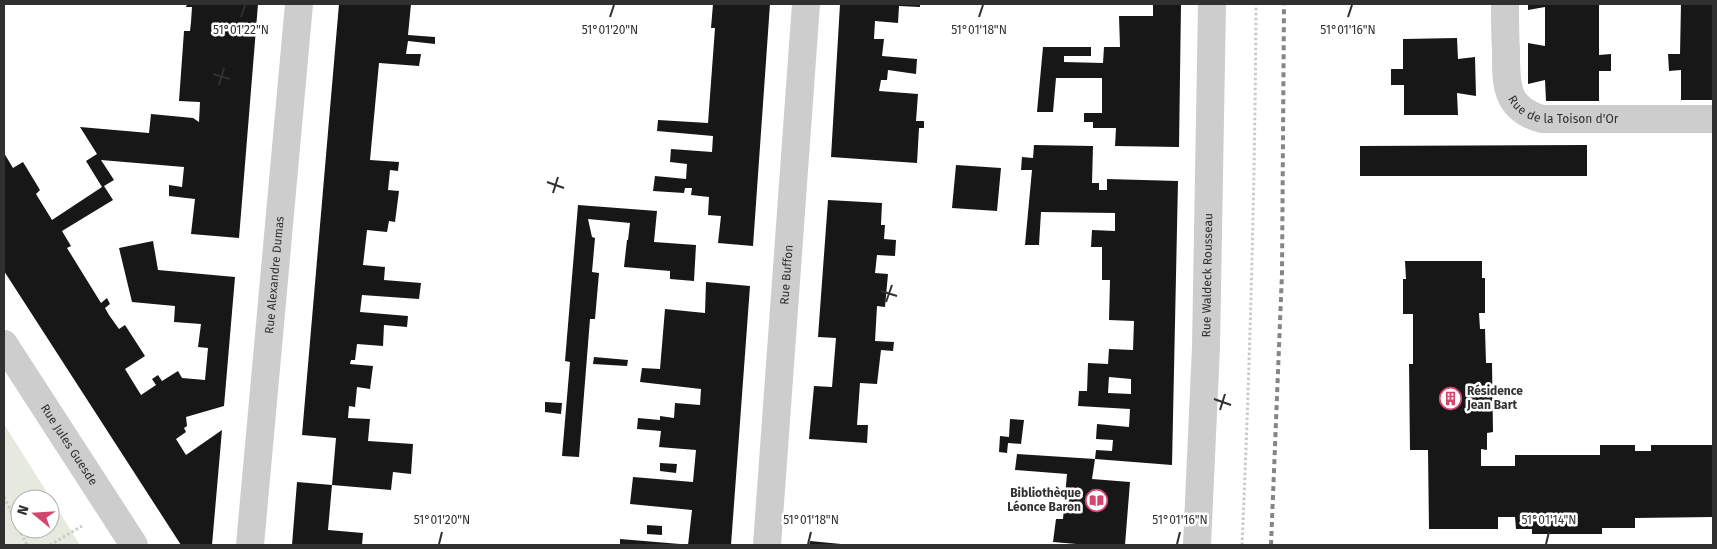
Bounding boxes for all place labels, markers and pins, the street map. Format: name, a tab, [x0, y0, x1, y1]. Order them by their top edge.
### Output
place label: Résidence Jean Bart	[1466, 384, 1523, 412]
building icon: Résidence Jean Bart	[1439, 386, 1463, 410]
place label: Bibliothèque Léonce Baron	[1007, 486, 1081, 514]
library icon: Bibliothèque Léonce Baron	[1085, 488, 1109, 512]

